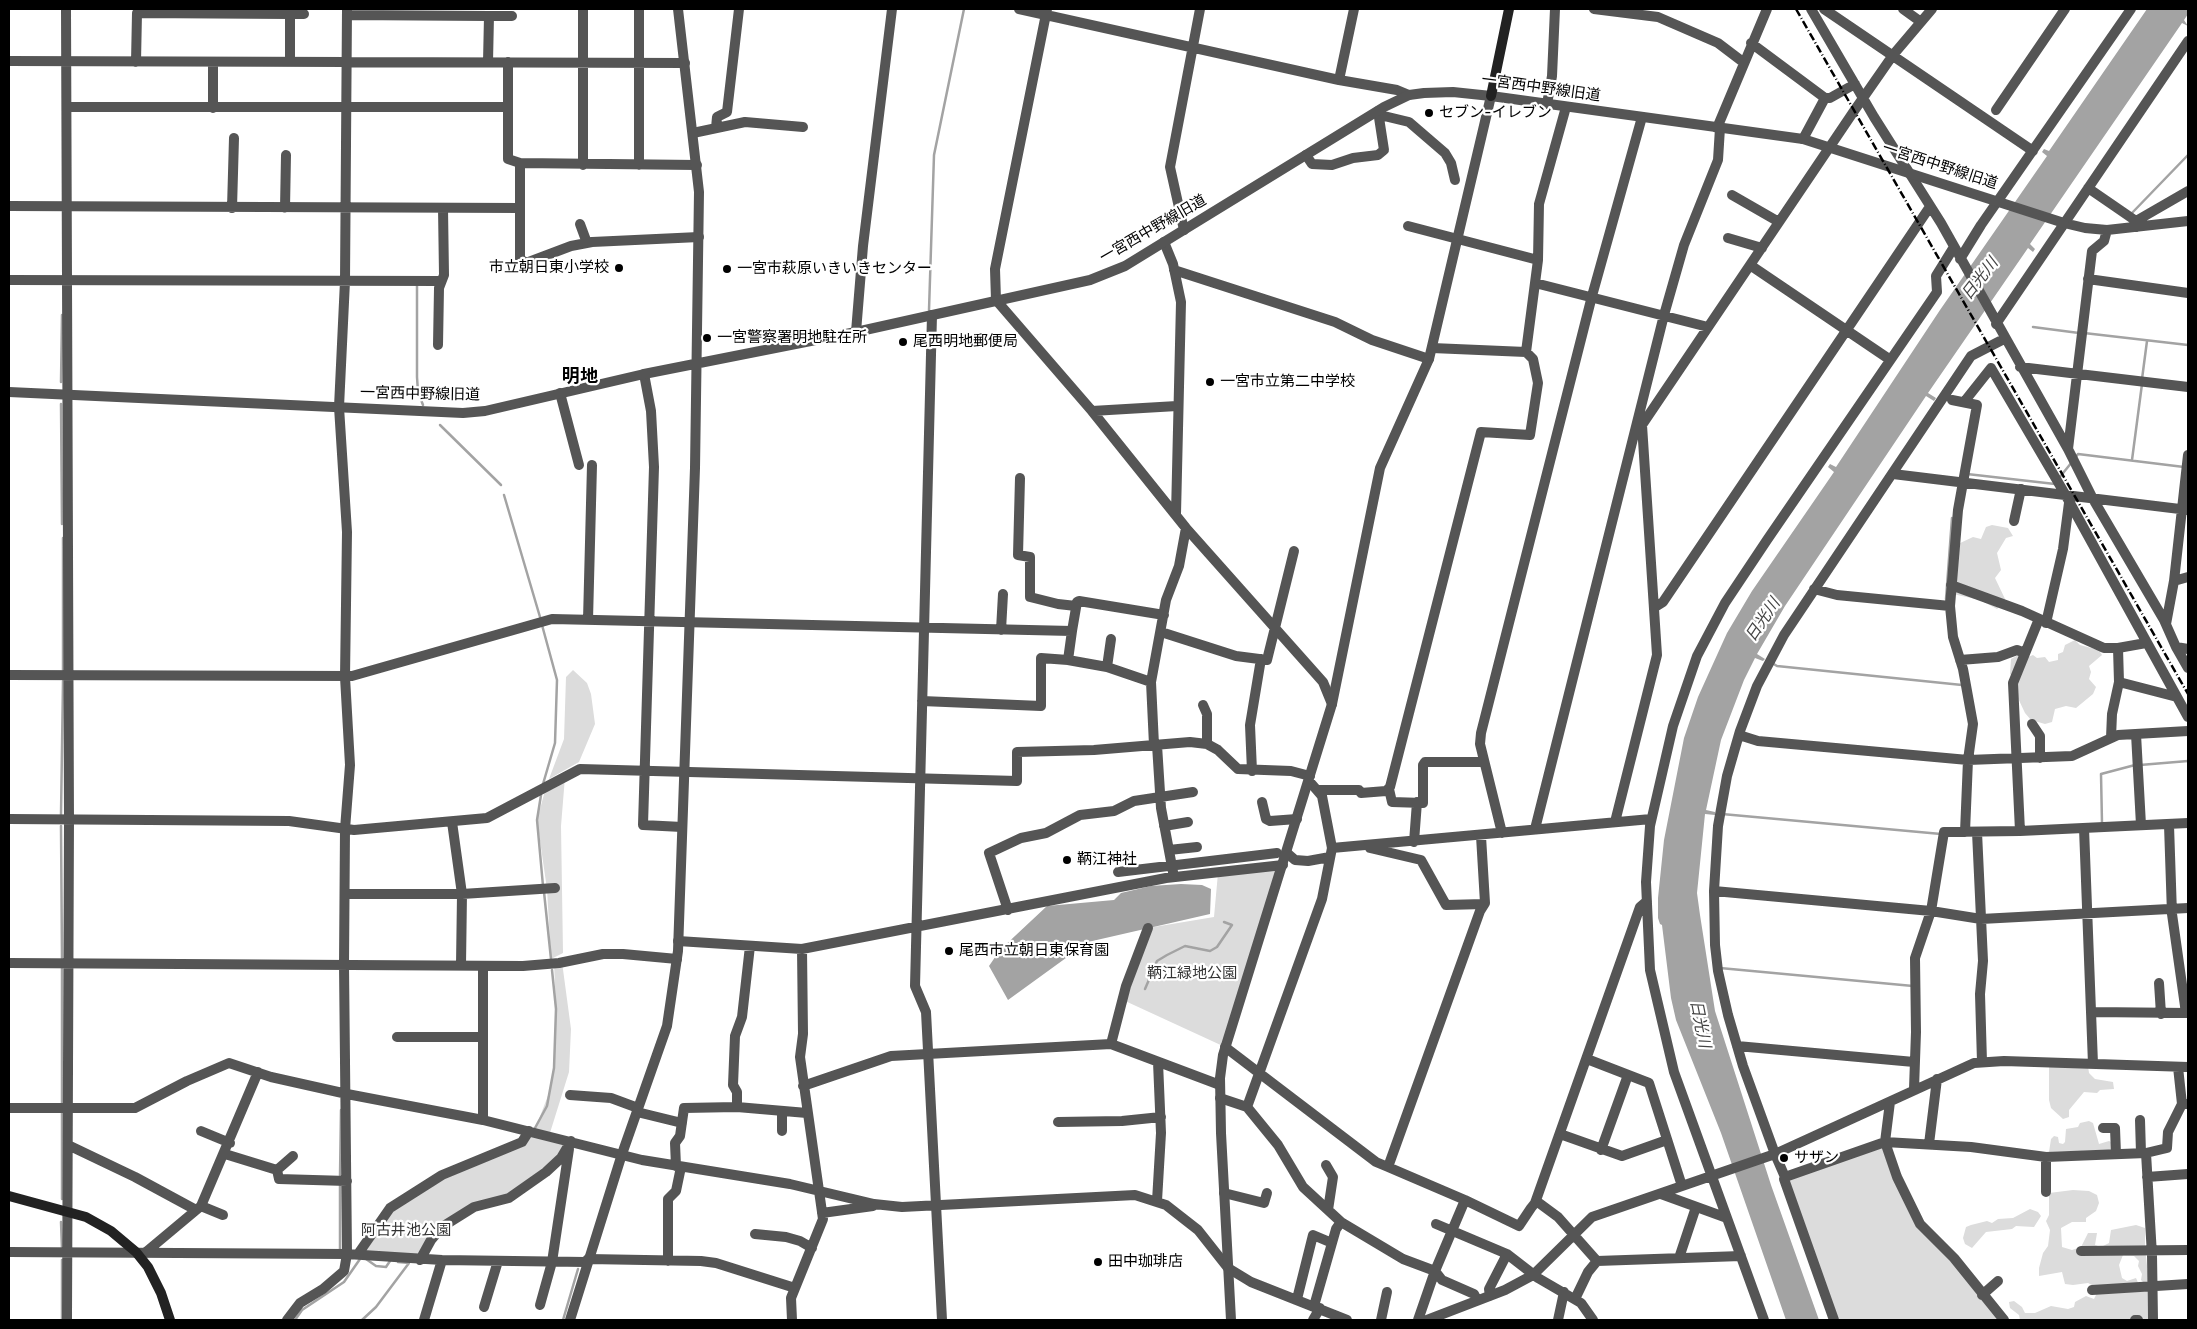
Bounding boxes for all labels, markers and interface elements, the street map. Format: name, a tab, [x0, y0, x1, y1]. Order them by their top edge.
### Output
street label: 一宮西中野線旧道	[1480, 71, 1602, 105]
place label: セブン-イレブン	[1439, 104, 1552, 122]
marker: セブン-イレブン	[1423, 107, 1435, 119]
street label: 一宮西中野線旧道	[1880, 139, 2000, 193]
street label: 一宮西中野線旧道	[1097, 191, 1209, 267]
water label: 日光川	[1958, 254, 2002, 304]
place label: 市立朝日東小学校	[489, 259, 609, 277]
place label: 一宮市萩原いきいきセンター	[737, 260, 932, 278]
marker: 市立朝日東小学校	[613, 262, 625, 274]
marker: 一宮市萩原いきいきセンター	[721, 263, 733, 275]
place label: 一宮警察署明地駐在所	[717, 329, 867, 347]
marker: 一宮警察署明地駐在所	[701, 332, 713, 344]
place label: 尾西明地郵便局	[913, 333, 1018, 351]
marker: 尾西明地郵便局	[897, 336, 909, 348]
district label: 明地	[562, 366, 598, 388]
place label: 一宮市立第二中学校	[1220, 373, 1355, 391]
marker: 一宮市立第二中学校	[1204, 376, 1216, 388]
street label: 一宮西中野線旧道	[360, 384, 480, 404]
water label: 日光川	[1742, 595, 1784, 645]
place label: 鞆江神社	[1077, 851, 1137, 869]
marker: 鞆江神社	[1061, 854, 1073, 866]
place label: 尾西市立朝日東保育園	[959, 942, 1109, 960]
marker: 尾西市立朝日東保育園	[943, 945, 955, 957]
park label: 鞆江緑地公園	[1147, 965, 1237, 983]
water label: 日光川	[1686, 999, 1714, 1049]
place label: サザン	[1794, 1149, 1839, 1167]
marker: サザン	[1778, 1152, 1790, 1164]
park label: 阿古井池公園	[361, 1222, 451, 1240]
place label: 田中珈琲店	[1108, 1253, 1183, 1271]
marker: 田中珈琲店	[1092, 1256, 1104, 1268]

